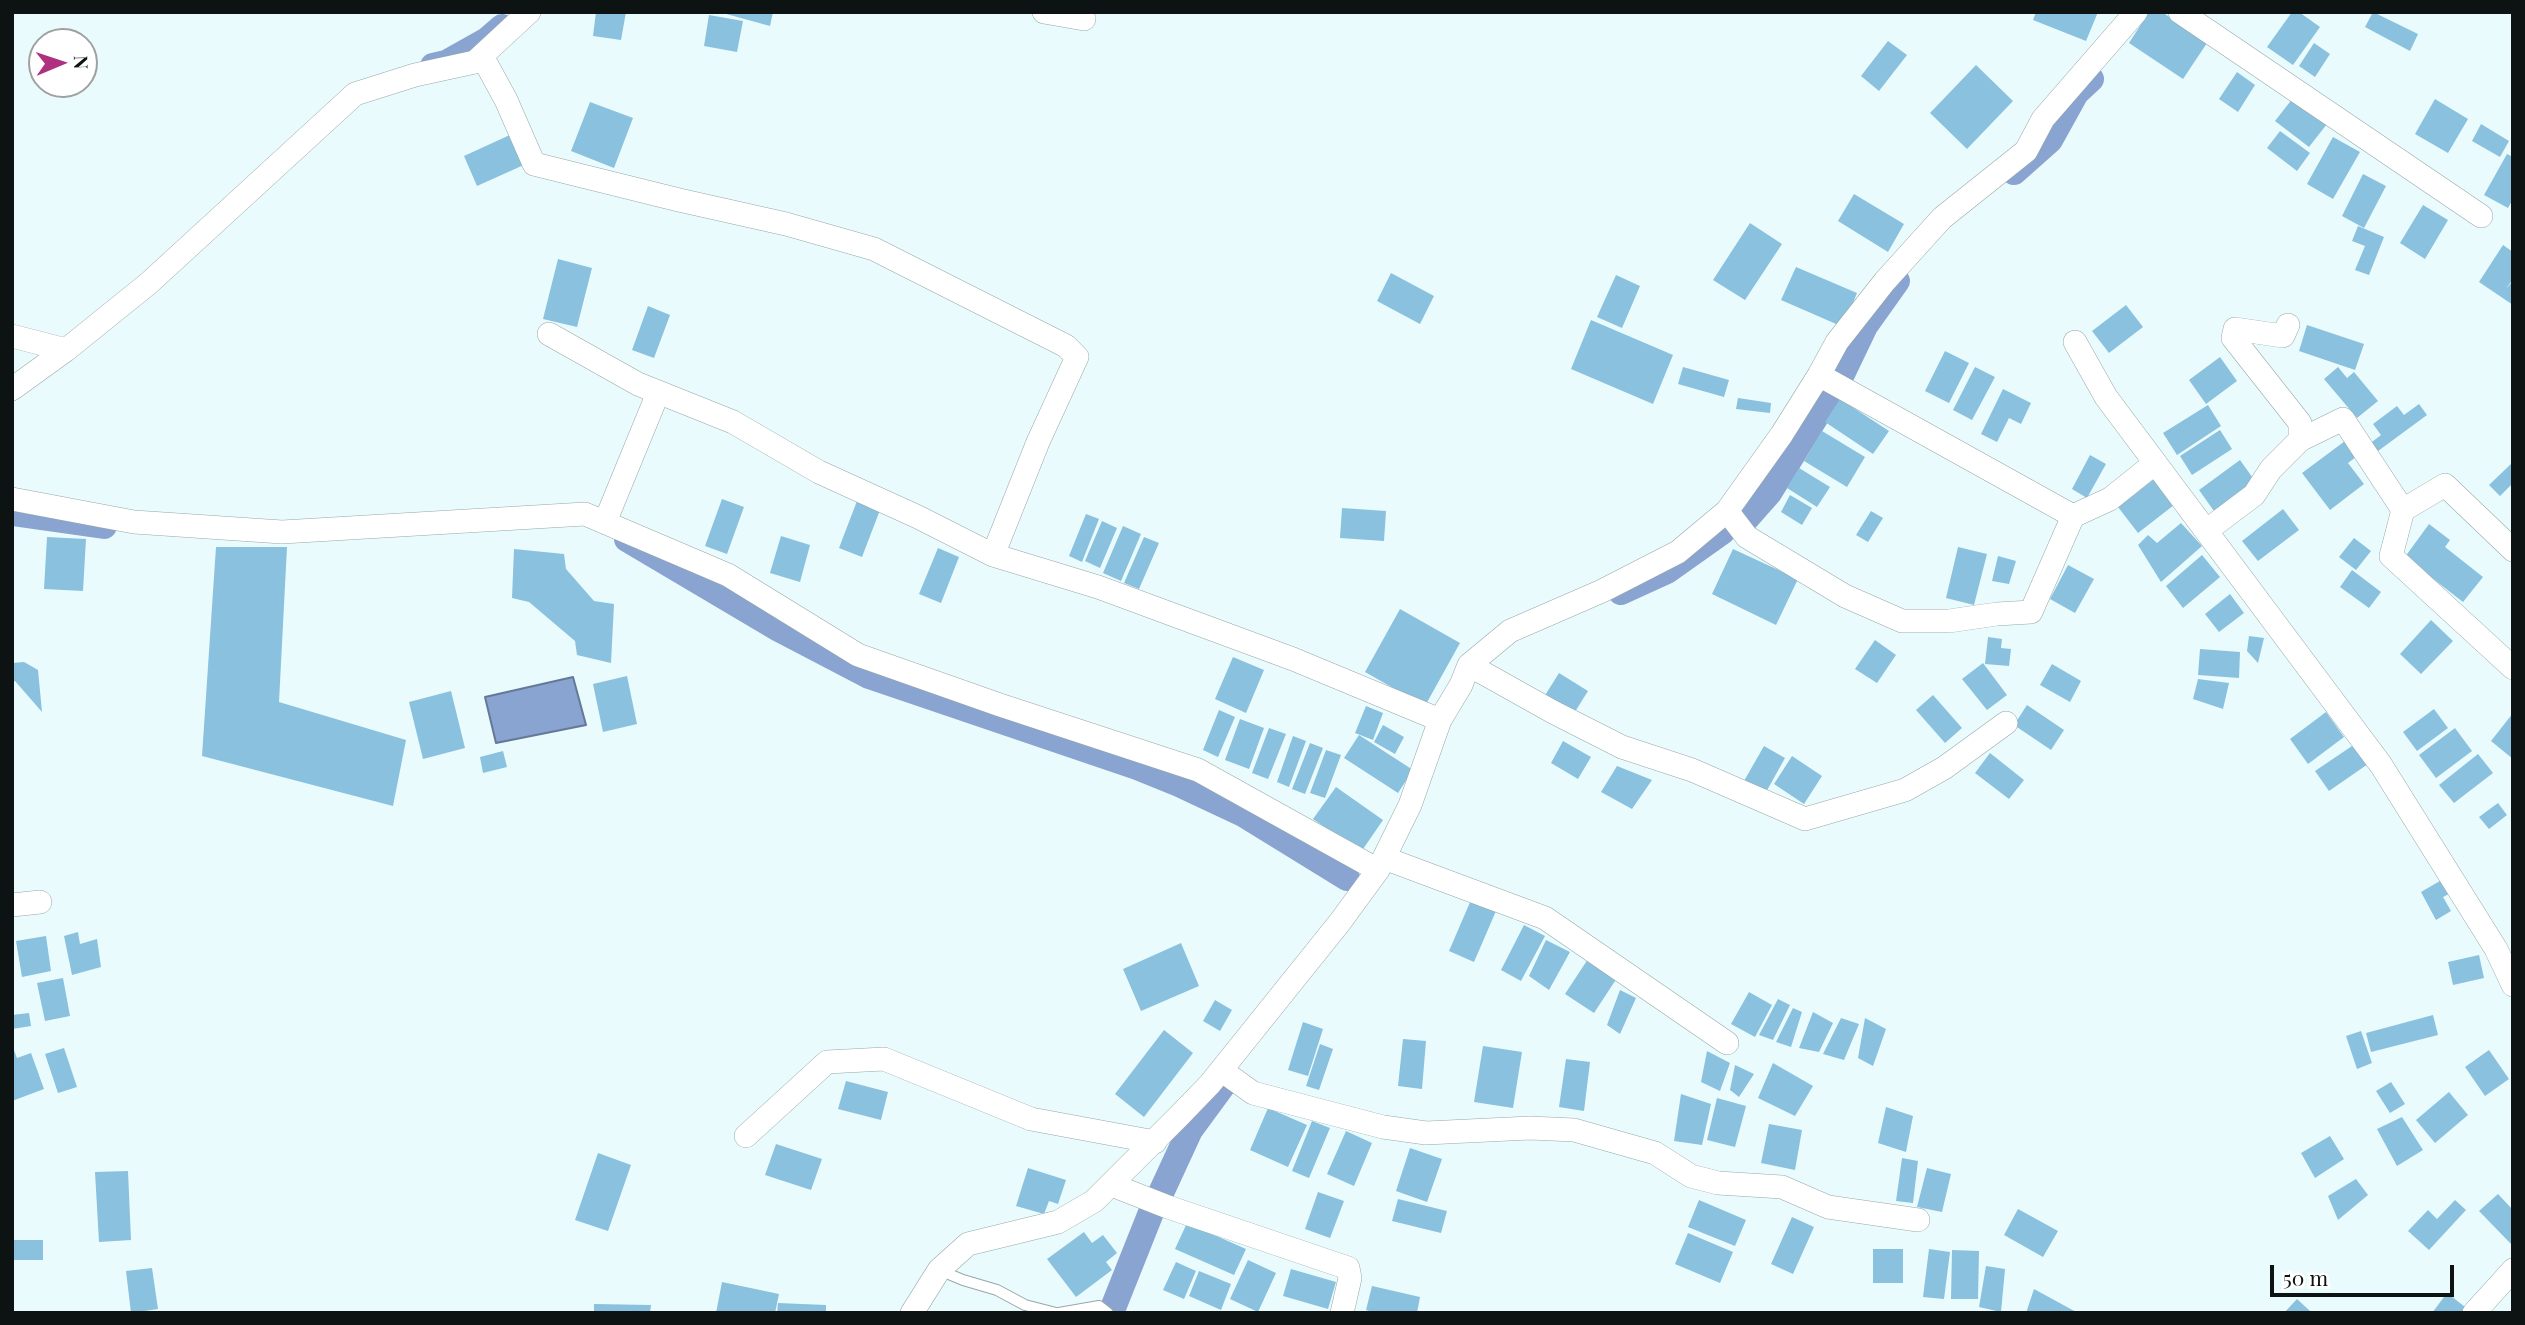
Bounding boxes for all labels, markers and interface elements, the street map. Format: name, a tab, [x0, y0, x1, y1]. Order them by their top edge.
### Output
north arrow	[28, 28, 98, 98]
text: N	[69, 55, 95, 70]
scale bar	[2273, 1252, 2457, 1296]
text: 50 m	[2283, 1263, 2328, 1291]

